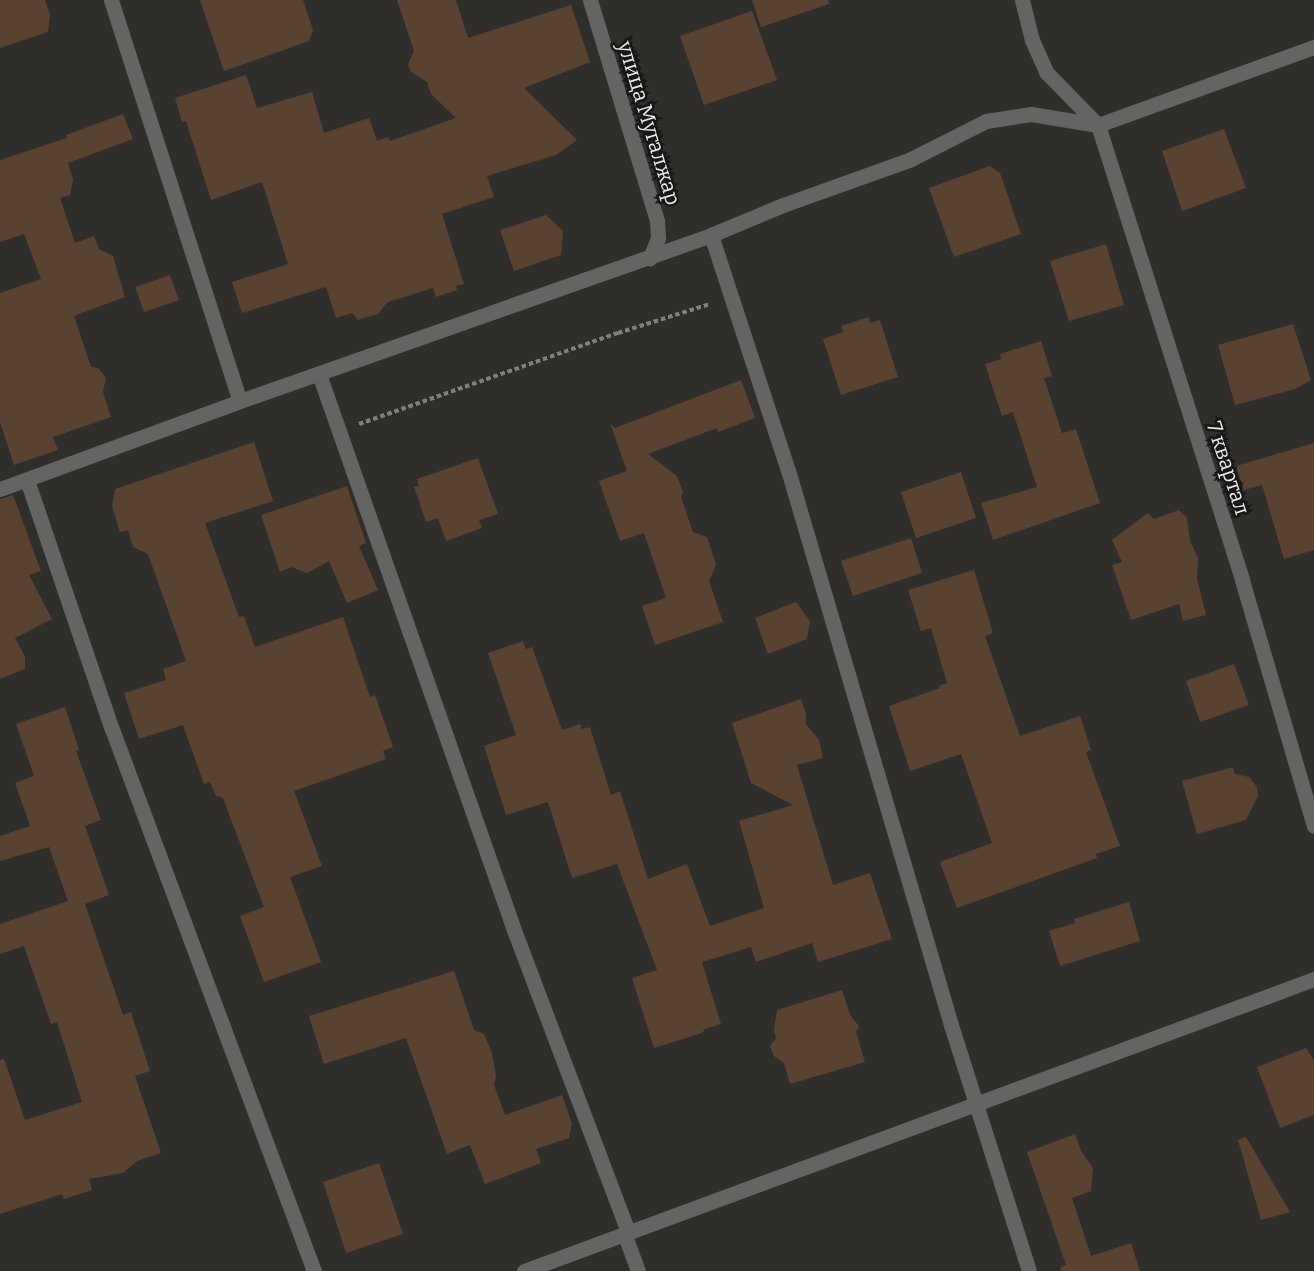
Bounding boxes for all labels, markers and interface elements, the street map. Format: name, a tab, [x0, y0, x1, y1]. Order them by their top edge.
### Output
street label: улица Мугалжар	[612, 38, 686, 208]
street label: 7 квартал	[1201, 418, 1255, 518]

